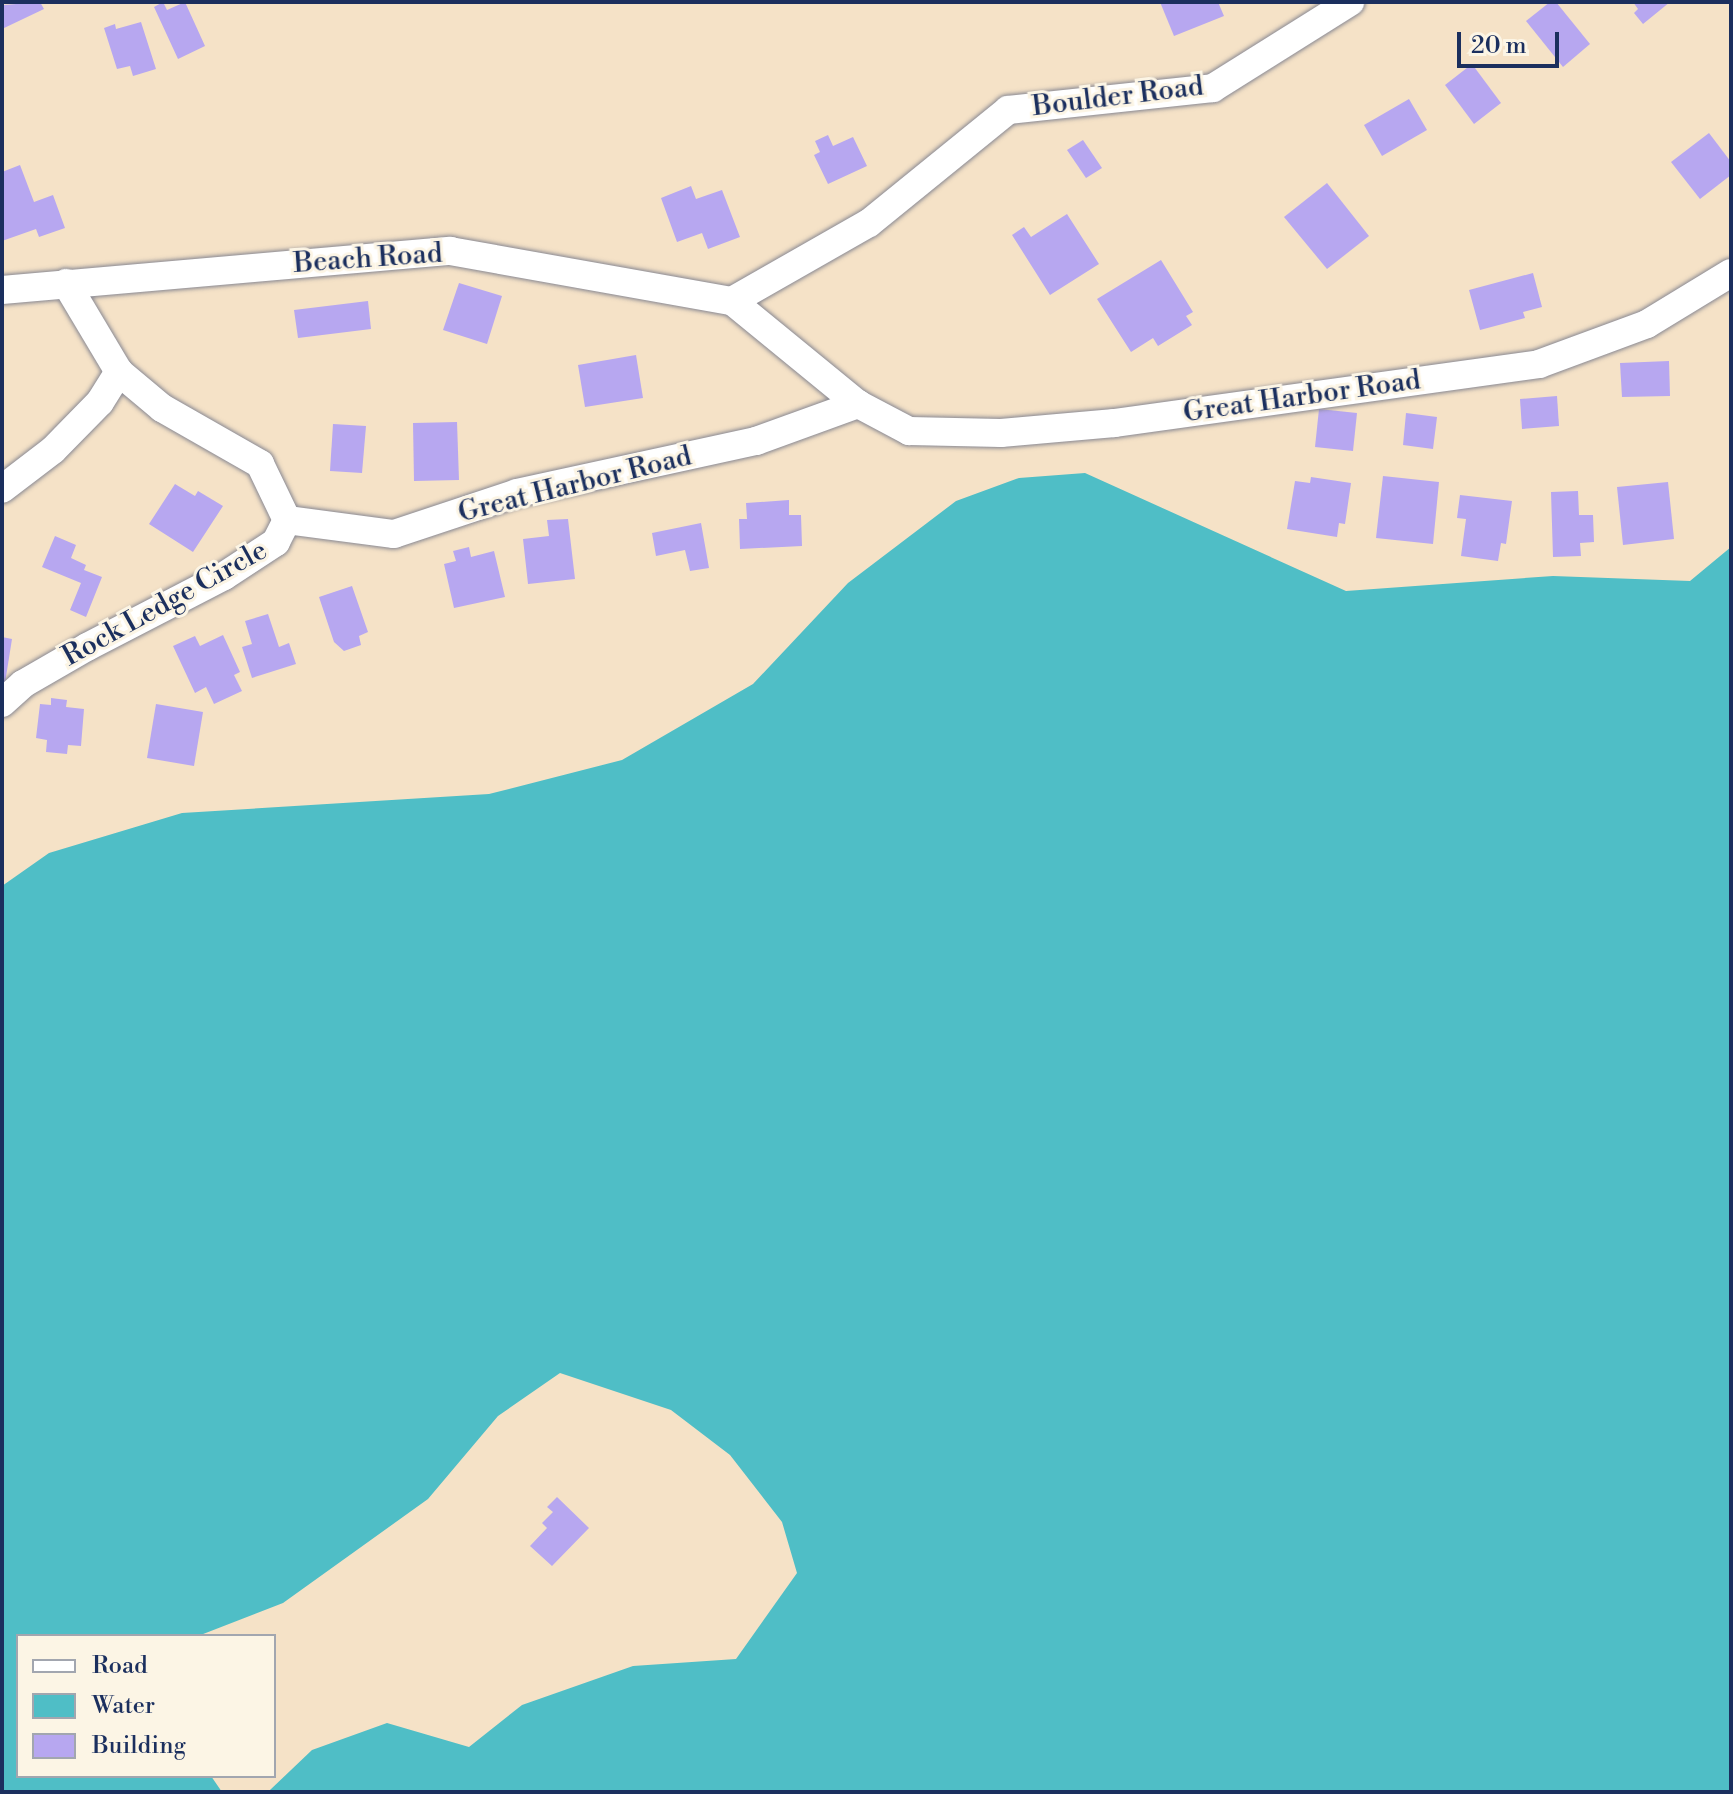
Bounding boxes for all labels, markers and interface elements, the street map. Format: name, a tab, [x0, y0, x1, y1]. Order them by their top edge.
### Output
scale bar	[1461, 16, 1563, 66]
text: 20 m	[1471, 31, 1527, 61]
street label: Boulder Road	[1030, 70, 1206, 124]
street label: Beach Road	[292, 237, 444, 281]
street label: Great Harbor Road	[1181, 364, 1423, 430]
street label: Great Harbor Road	[455, 440, 695, 530]
street label: Rock Ledge Circle	[57, 534, 273, 674]
legend	[16, 1634, 276, 1778]
text: Road	[92, 1651, 148, 1681]
text: Water	[92, 1691, 155, 1721]
text: Building	[92, 1731, 186, 1761]

